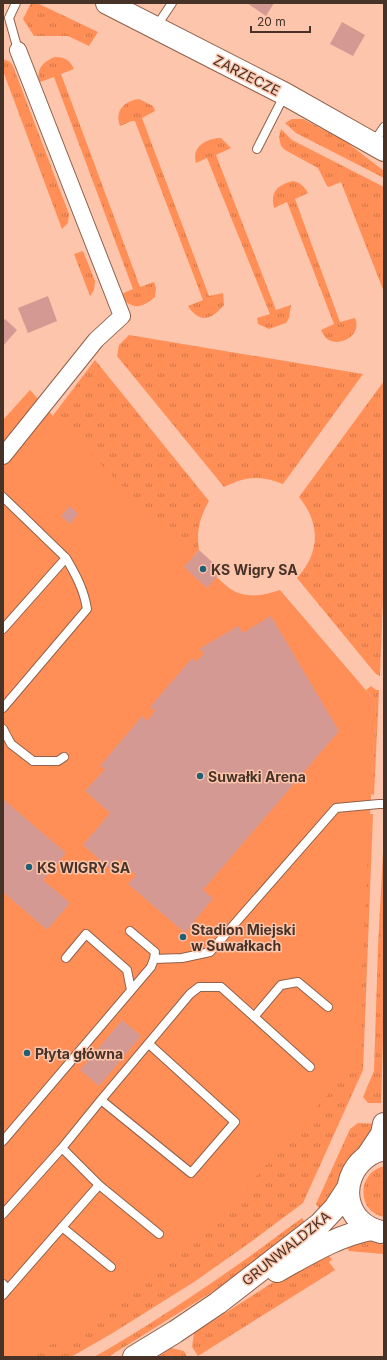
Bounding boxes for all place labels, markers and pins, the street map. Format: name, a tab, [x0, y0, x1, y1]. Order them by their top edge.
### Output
place label: KS Wigry SA	[211, 561, 298, 578]
marker: KS Wigry SA	[198, 564, 208, 574]
place label: Suwałki Arena	[208, 768, 306, 785]
marker: Suwałki Arena	[195, 771, 205, 781]
place label: KS WIGRY SA	[37, 859, 131, 876]
marker: KS WIGRY SA	[24, 862, 34, 872]
place label: Stadion Miejski w Suwałkach	[191, 921, 296, 954]
marker: Stadion Miejski w Suwałkach	[178, 932, 188, 942]
place label: Płyta główna	[35, 1045, 123, 1062]
marker: Płyta główna	[22, 1048, 32, 1058]

